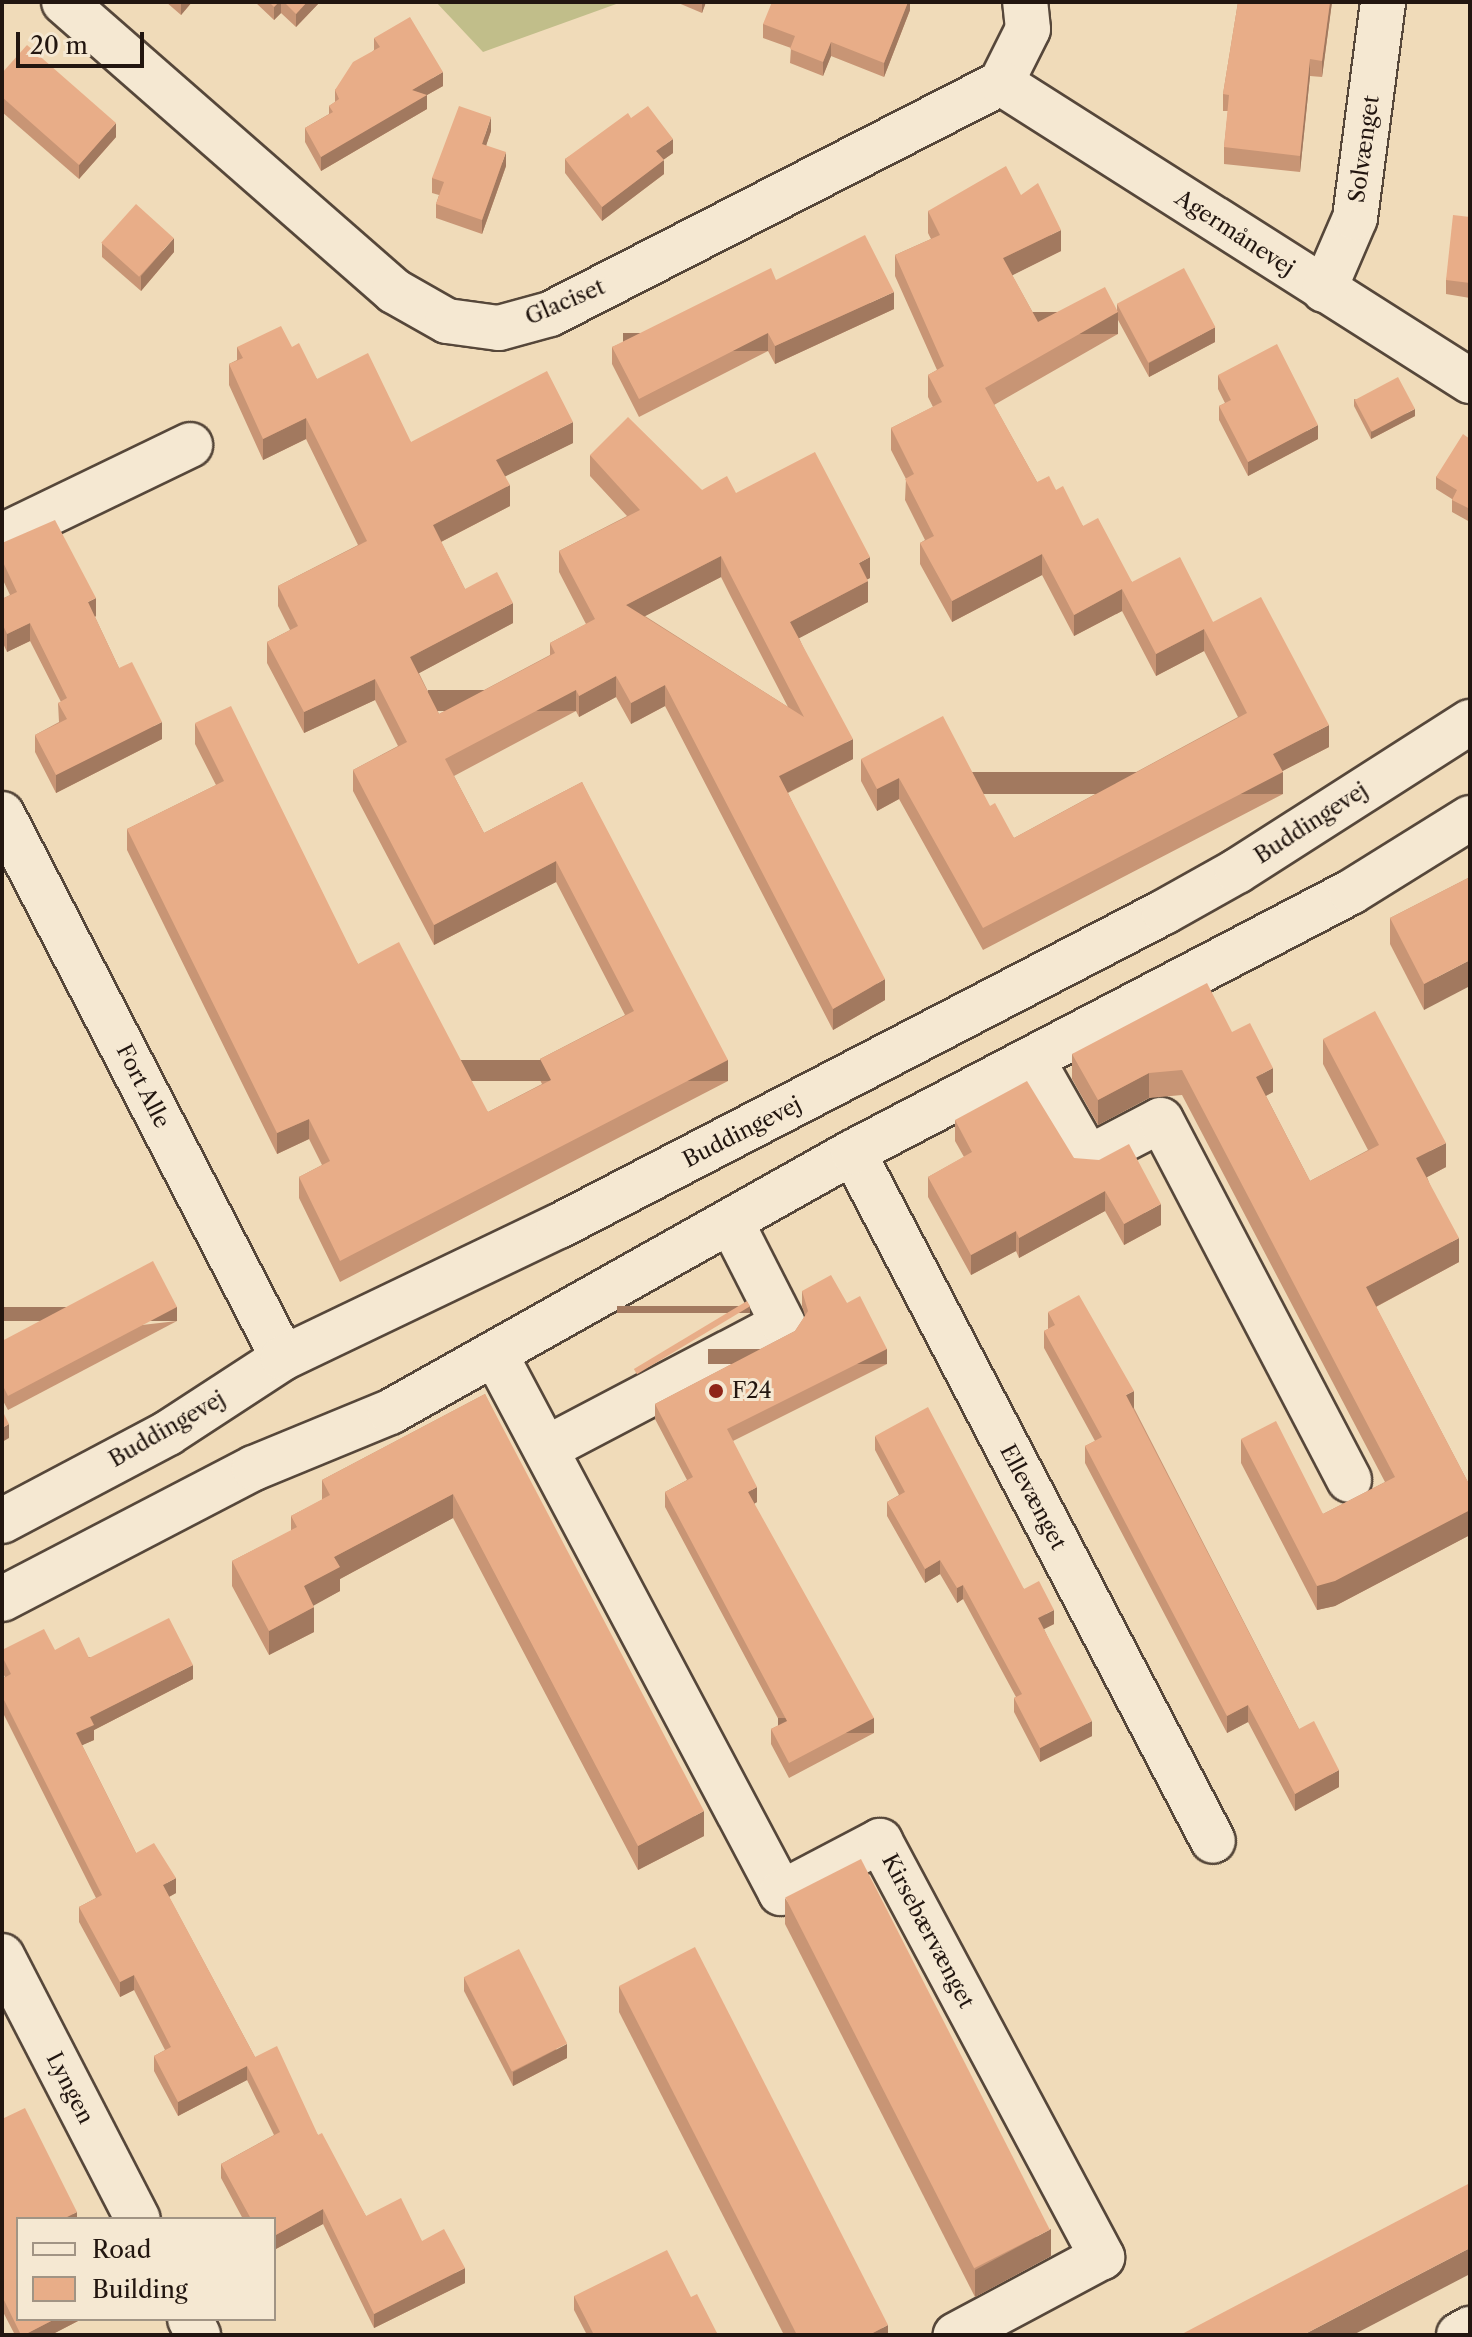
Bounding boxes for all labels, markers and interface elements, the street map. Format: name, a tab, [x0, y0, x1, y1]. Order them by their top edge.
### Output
scale bar	[20, 16, 148, 66]
text: 20 m	[30, 31, 88, 60]
street label: Solvænget	[1343, 94, 1385, 204]
street label: Agermånevej	[1170, 185, 1300, 281]
street label: Glaciset	[521, 273, 609, 331]
street label: Buddingevej	[1250, 777, 1372, 869]
street label: Fort Alle	[110, 1039, 176, 1133]
street label: Buddingevej	[678, 1091, 806, 1173]
place label: F24	[732, 1378, 772, 1404]
marker: F24	[707, 1382, 725, 1400]
street label: Buddingevej	[104, 1385, 230, 1473]
street label: Ellevænget	[994, 1440, 1072, 1554]
street label: Kirsebærvænget	[876, 1849, 980, 2013]
street label: Lyngen	[41, 2048, 99, 2128]
legend	[16, 2217, 276, 2321]
text: Road	[92, 2235, 151, 2264]
text: Building	[92, 2275, 188, 2304]

